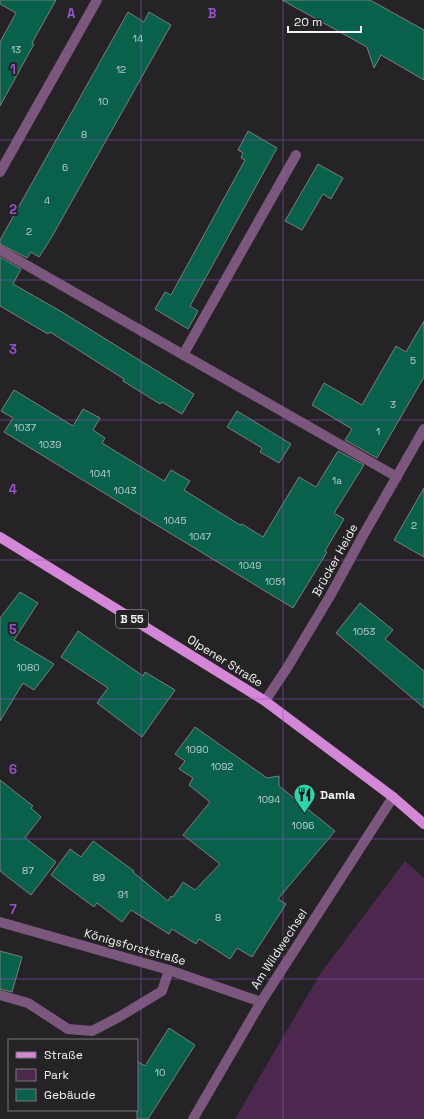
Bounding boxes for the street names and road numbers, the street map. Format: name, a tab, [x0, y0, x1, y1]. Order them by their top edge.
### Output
street label: Brücker Heide	[308, 521, 362, 599]
road number: B 55	[116, 610, 148, 628]
street label: Olpener Straße	[184, 631, 266, 691]
street label: Am Wildwechsel	[247, 906, 311, 992]
street label: Königsforststraße	[82, 925, 188, 969]

